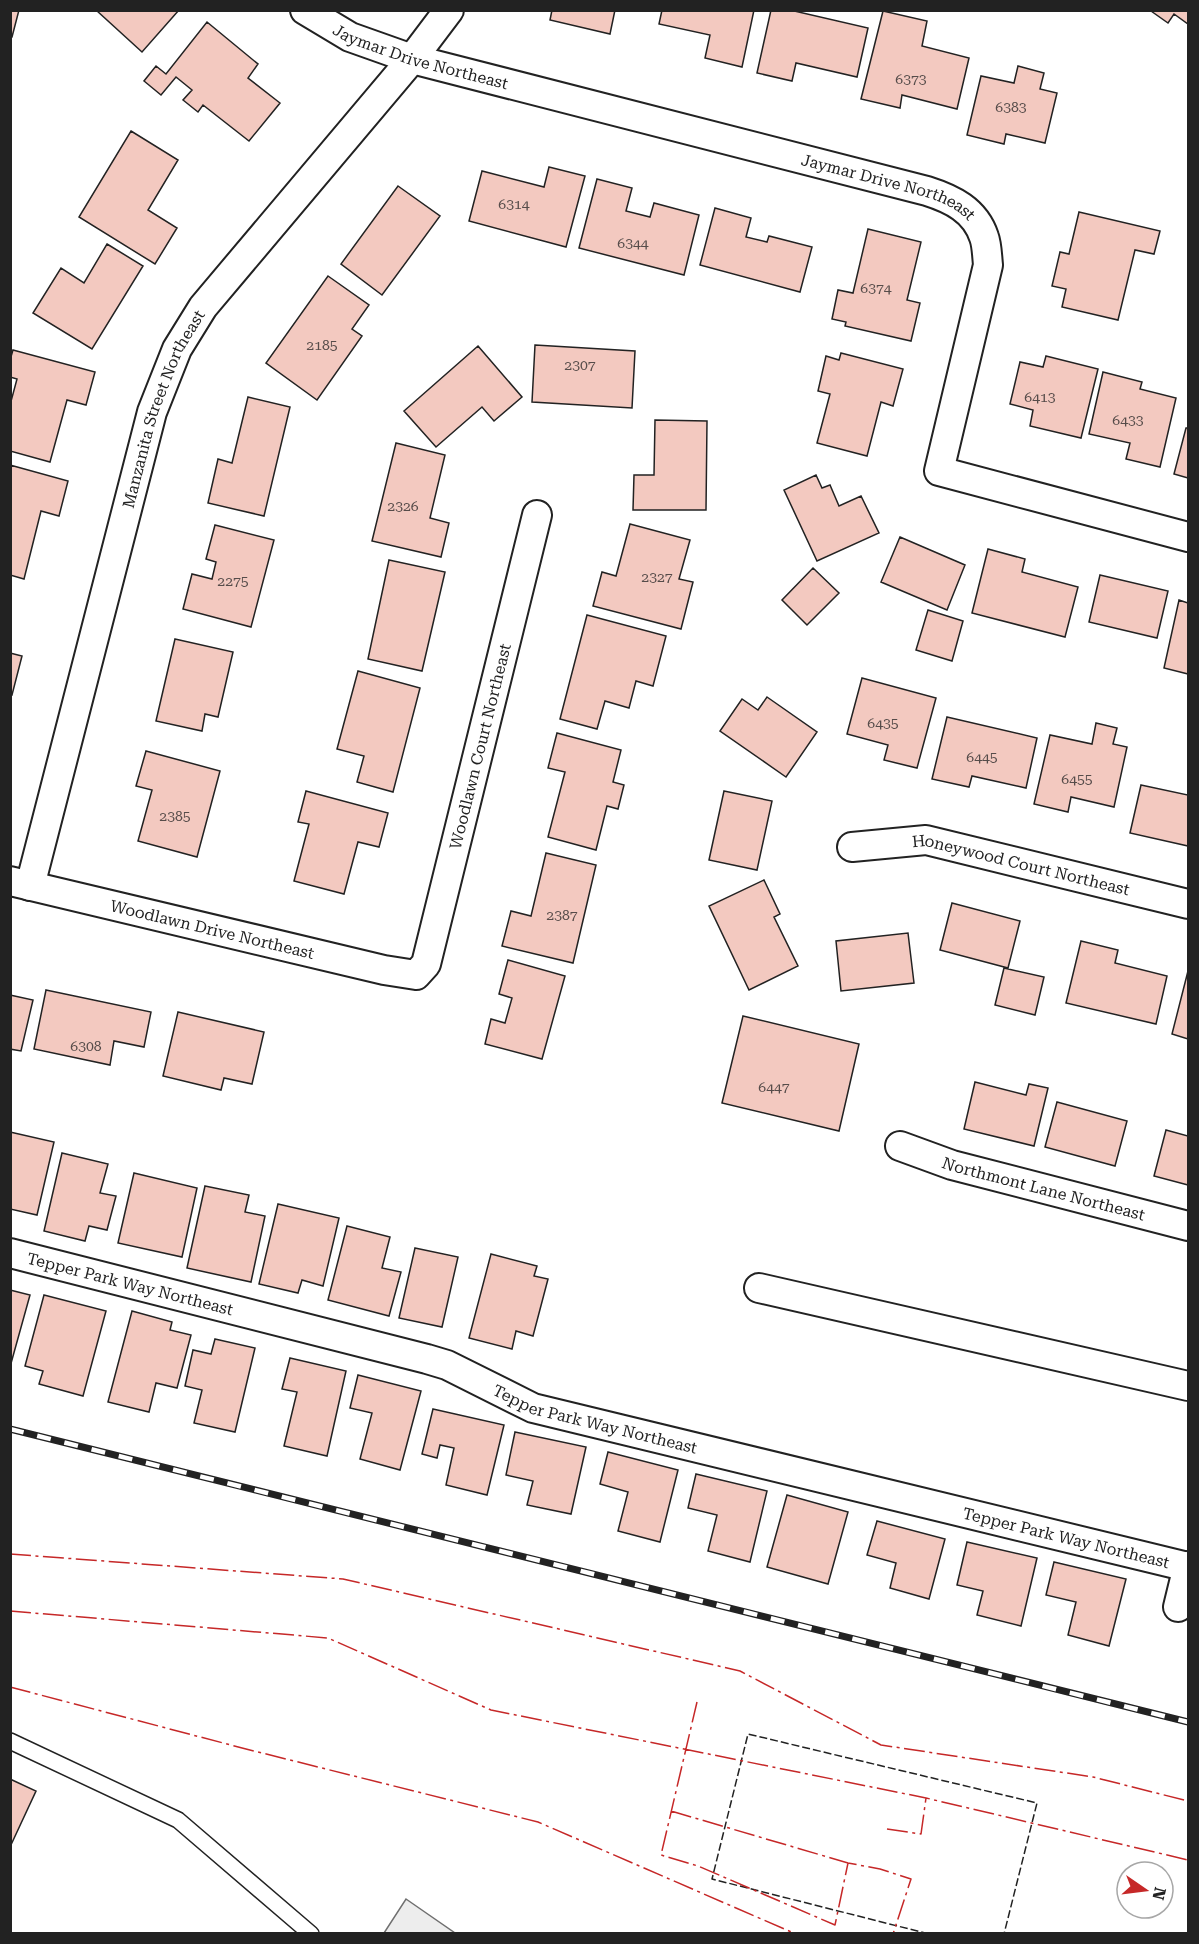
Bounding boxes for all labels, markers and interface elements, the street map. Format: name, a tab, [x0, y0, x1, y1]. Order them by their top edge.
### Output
street label: Jaymar Drive Northeast	[330, 20, 510, 93]
house number: 6373	[895, 71, 927, 87]
house number: 6383	[995, 99, 1027, 115]
street label: Jaymar Drive Northeast	[799, 150, 980, 224]
house number: 6314	[498, 196, 530, 212]
house number: 6344	[617, 235, 649, 251]
house number: 6374	[860, 280, 892, 296]
street label: Manzanita Street Northeast	[118, 306, 208, 510]
house number: 2185	[306, 337, 338, 353]
house number: 2307	[564, 357, 596, 373]
house number: 6413	[1024, 389, 1056, 405]
house number: 6433	[1112, 412, 1144, 428]
house number: 2326	[387, 498, 419, 514]
house number: 2327	[641, 569, 673, 585]
house number: 2275	[217, 573, 249, 589]
street label: Woodlawn Court Northeast	[445, 641, 514, 851]
house number: 6435	[867, 715, 899, 731]
house number: 6445	[966, 749, 998, 765]
house number: 6455	[1061, 771, 1093, 787]
house number: 2385	[159, 808, 191, 824]
street label: Honeywood Court Northeast	[911, 831, 1132, 899]
street label: Woodlawn Drive Northeast	[109, 896, 316, 963]
house number: 2387	[546, 907, 578, 923]
house number: 6308	[70, 1038, 102, 1054]
house number: 6447	[758, 1079, 790, 1095]
street label: Northmont Lane Northeast	[940, 1153, 1147, 1224]
street label: Tepper Park Way Northeast	[25, 1248, 235, 1319]
street label: Tepper Park Way Northeast	[490, 1380, 699, 1457]
street label: Tepper Park Way Northeast	[961, 1503, 1172, 1572]
north arrow	[1115, 1860, 1175, 1920]
text: N	[1148, 1885, 1170, 1902]

